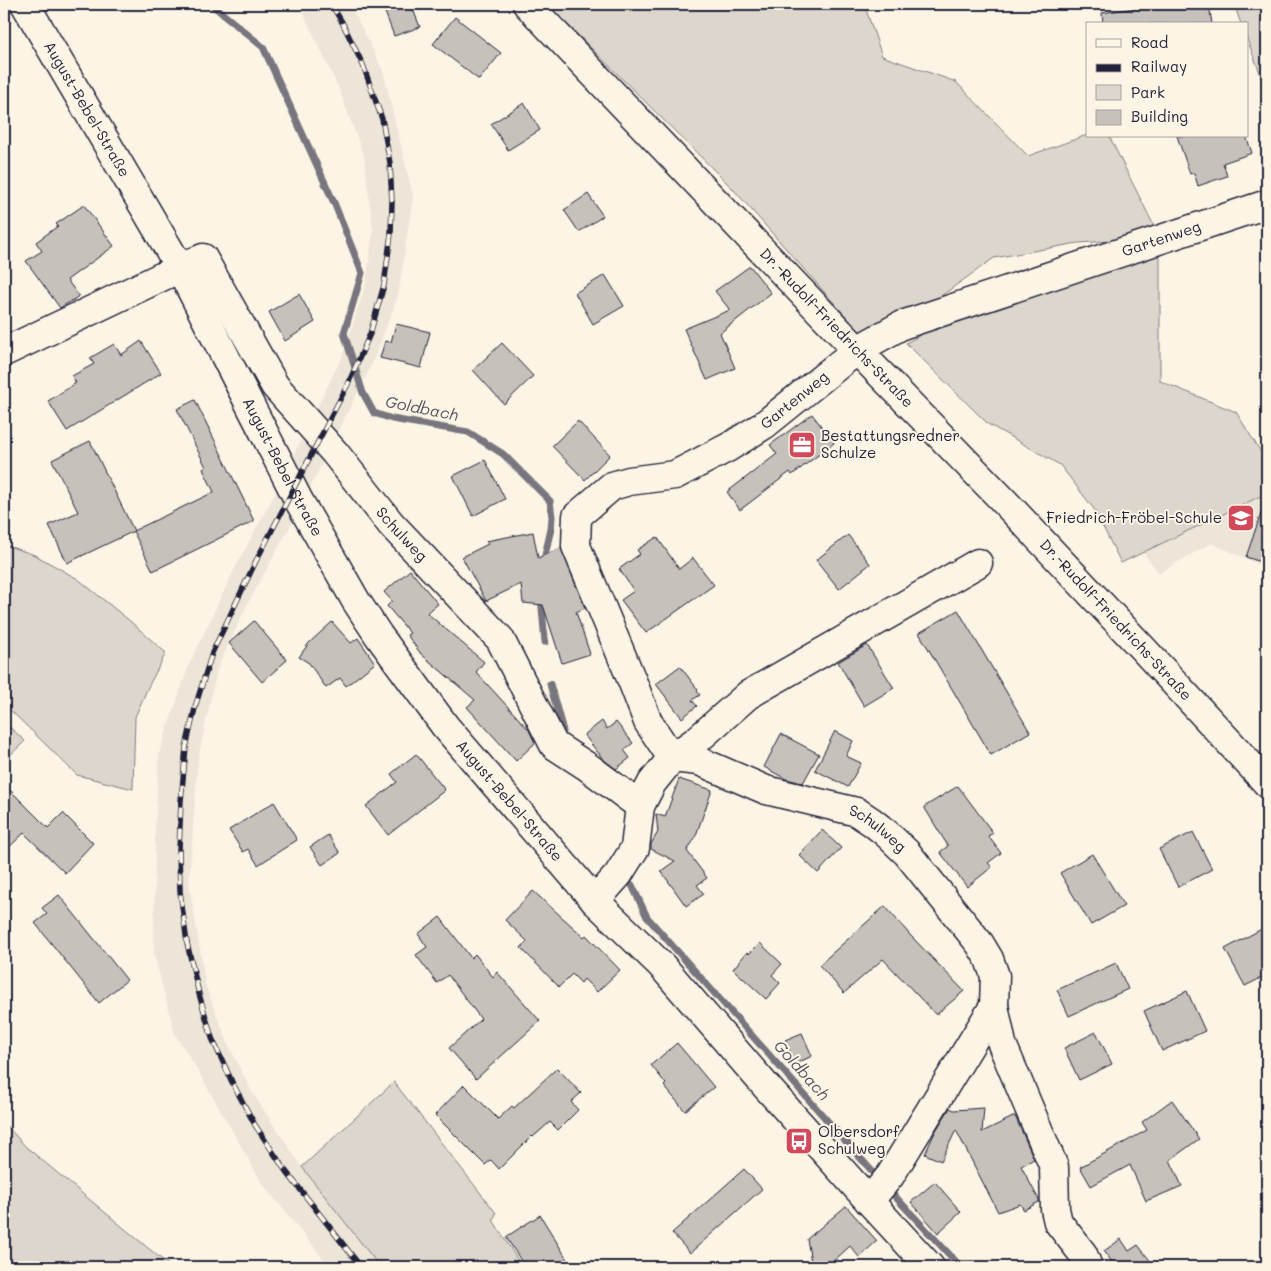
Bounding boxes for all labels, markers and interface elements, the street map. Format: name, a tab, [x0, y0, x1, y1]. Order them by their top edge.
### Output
legend	[1086, 22, 1248, 138]
text: Road	[1131, 32, 1168, 52]
street label: August-Bebel-Straße	[40, 37, 135, 180]
text: Railway	[1131, 56, 1187, 76]
text: Park	[1131, 82, 1165, 102]
text: Building	[1131, 106, 1188, 126]
street label: Gartenweg	[1119, 216, 1203, 260]
street label: Dr.-Rudolf-Friedrichs-Straße	[756, 243, 918, 411]
street label: Gartenweg	[756, 366, 832, 433]
water label: Goldbach	[384, 390, 460, 425]
street label: August-Bebel-Straße	[239, 394, 328, 540]
place label: Bestattungsredner Schulze	[821, 425, 960, 462]
office icon: Bestattungsredner Schulze	[787, 430, 817, 460]
street label: Schulweg	[372, 502, 432, 566]
school or university icon: Friedrich-Fröbel-Schule	[1226, 503, 1256, 533]
place label: Friedrich-Fröbel-Schule	[1046, 507, 1222, 527]
street label: Dr.-Rudolf-Friedrichs-Straße	[1036, 534, 1197, 704]
street label: August-Bebel-Straße	[452, 735, 568, 865]
street label: Schulweg	[848, 800, 911, 856]
water label: Goldbach	[770, 1035, 835, 1104]
place label: Olbersdorf Schulweg	[818, 1121, 900, 1158]
bus stop icon: Olbersdorf Schulweg	[784, 1126, 814, 1156]

